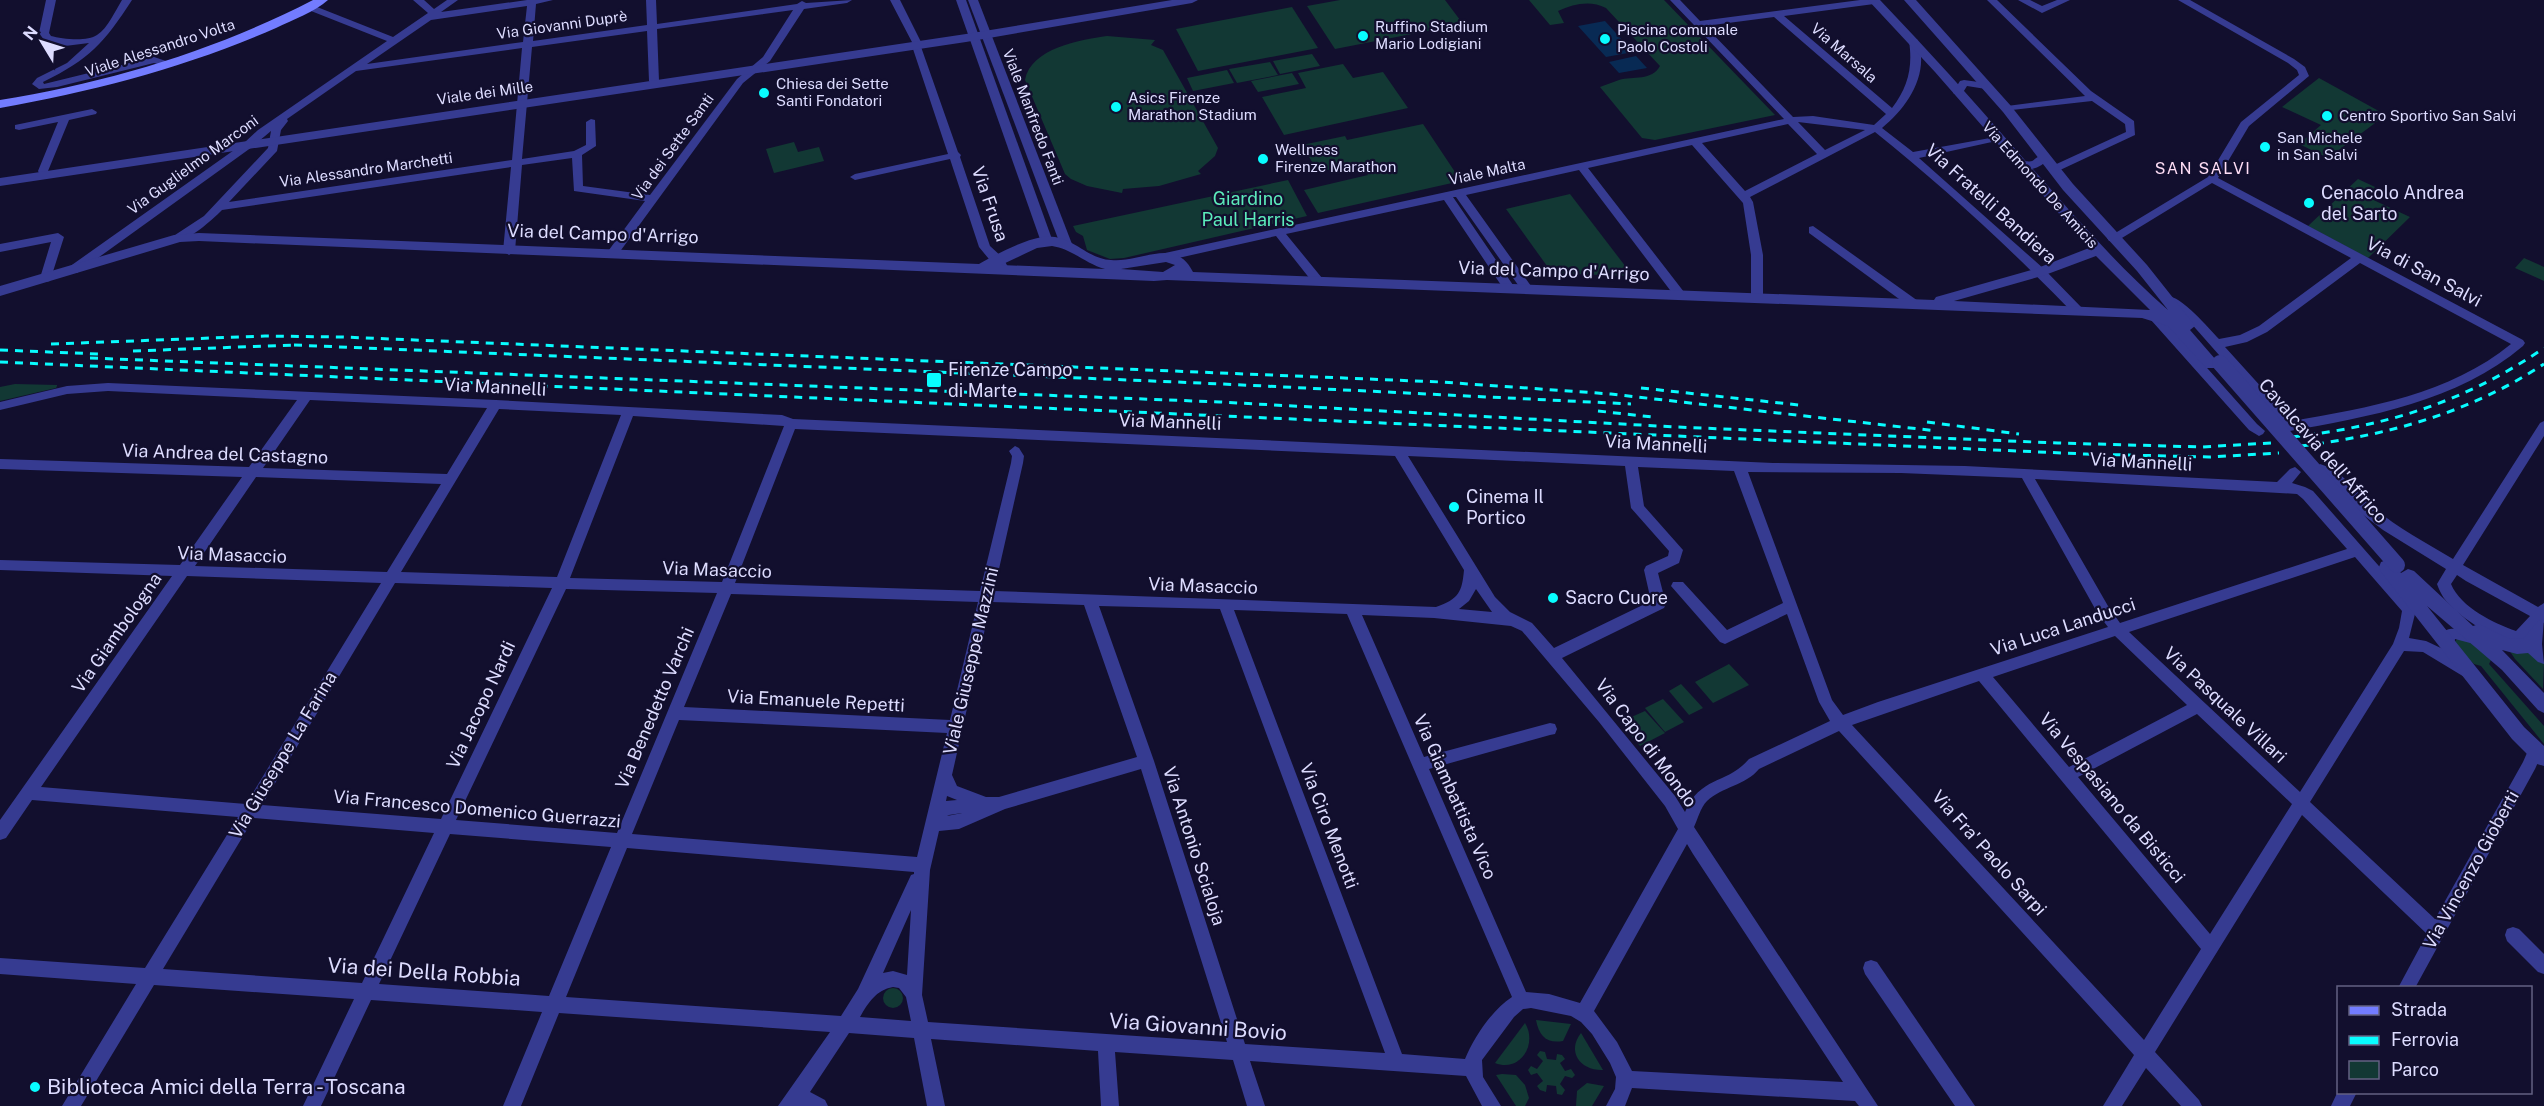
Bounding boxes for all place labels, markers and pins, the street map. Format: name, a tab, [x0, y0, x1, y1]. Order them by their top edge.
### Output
place label: Ruffino Stadium Mario Lodigiani	[1375, 18, 1488, 52]
place label: Piscina comunale Paolo Costoli	[1617, 21, 1738, 55]
marker: Ruffino Stadium Mario Lodigiani	[1356, 29, 1370, 43]
marker: Piscina comunale Paolo Costoli	[1598, 32, 1612, 46]
place label: Chiesa dei Sette Santi Fondatori	[776, 75, 889, 109]
marker: Chiesa dei Sette Santi Fondatori	[757, 86, 771, 100]
place label: Asics Firenze Marathon Stadium	[1128, 89, 1257, 123]
marker: Asics Firenze Marathon Stadium	[1109, 100, 1123, 114]
place label: Centro Sportivo San Salvi	[2339, 107, 2516, 124]
marker: Centro Sportivo San Salvi	[2320, 109, 2334, 123]
place label: San Michele in San Salvi	[2277, 129, 2362, 163]
marker: San Michele in San Salvi	[2258, 140, 2272, 154]
place label: Wellness Firenze Marathon	[1275, 141, 1397, 175]
marker: Wellness Firenze Marathon	[1256, 152, 1270, 166]
place label: Cenacolo Andrea del Sarto	[2321, 182, 2464, 224]
marker: Cenacolo Andrea del Sarto	[2302, 196, 2316, 210]
place label: Firenze Campo di Marte	[948, 359, 1072, 401]
marker: Firenze Campo di Marte	[925, 371, 943, 389]
place label: Cinema Il Portico	[1466, 486, 1544, 528]
marker: Cinema Il Portico	[1447, 500, 1461, 514]
place label: Sacro Cuore	[1565, 587, 1668, 608]
marker: Sacro Cuore	[1546, 591, 1560, 605]
place label: Biblioteca Amici della Terra - Toscana	[47, 1074, 406, 1099]
marker: Biblioteca Amici della Terra - Toscana	[28, 1080, 42, 1094]

